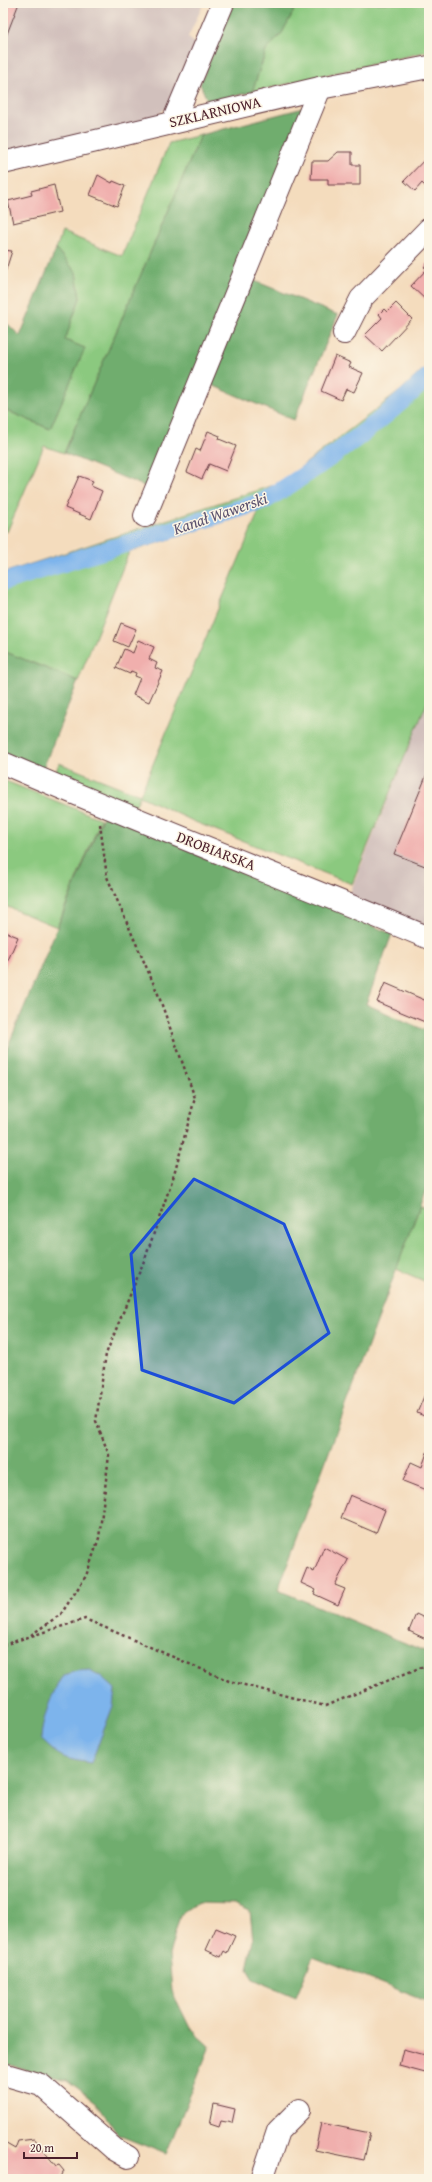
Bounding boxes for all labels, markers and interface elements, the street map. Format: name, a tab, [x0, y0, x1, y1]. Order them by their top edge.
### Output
street label: SZKLARNIOWA	[167, 91, 263, 132]
water label: Kanał Wawerski	[169, 486, 270, 541]
street label: DROBIARSKA	[174, 826, 259, 875]
scale bar	[24, 2134, 77, 2160]
text: 20 m	[30, 2139, 54, 2156]

